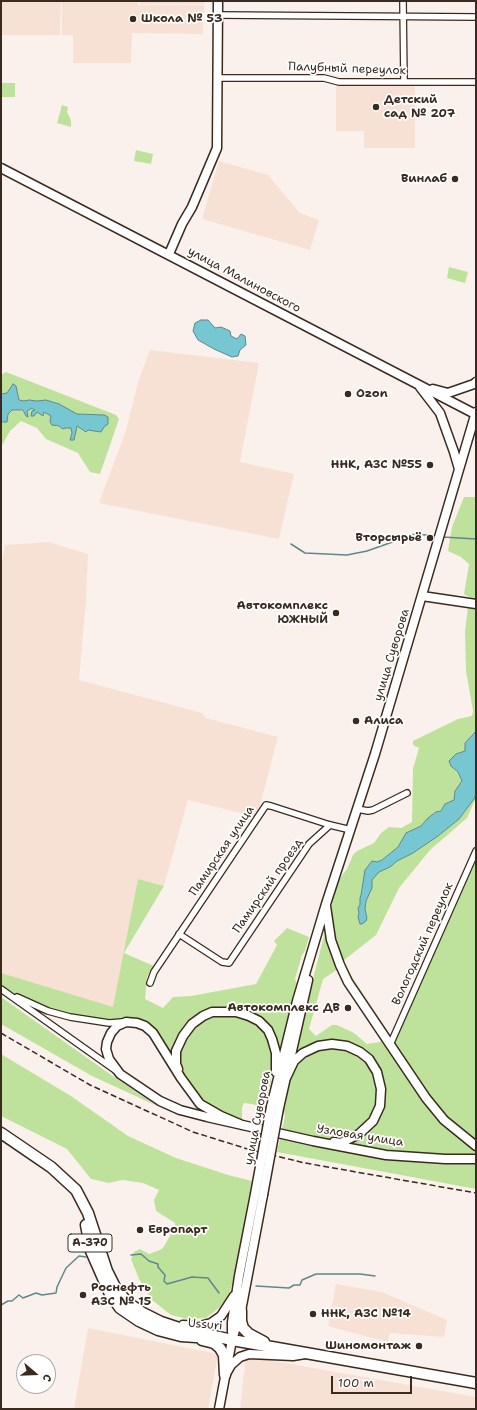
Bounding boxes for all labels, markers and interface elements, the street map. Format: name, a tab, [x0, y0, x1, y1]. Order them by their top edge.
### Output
place label: Школа № 53	[141, 12, 222, 26]
marker: Школа № 53	[128, 14, 138, 24]
street label: Палубный переулок	[288, 60, 406, 78]
place label: Детский сад № 207	[384, 93, 455, 121]
marker: Детский сад № 207	[371, 102, 381, 112]
place label: Винлаб	[401, 172, 447, 186]
marker: Винлаб	[450, 174, 460, 184]
street label: улица Малиновского	[185, 244, 303, 316]
place label: Ozon	[356, 387, 388, 401]
marker: Ozon	[343, 389, 353, 399]
place label: ННК, АЗС №55	[331, 458, 422, 472]
marker: ННК, АЗС №55	[425, 460, 435, 470]
place label: Вторсырьё	[356, 531, 422, 545]
marker: Вторсырьё	[425, 533, 435, 543]
place label: Автокомплекс ЮЖНЫЙ	[237, 599, 328, 627]
street label: улица Суворова	[371, 607, 413, 703]
marker: Автокомплекс ЮЖНЫЙ	[331, 608, 341, 618]
place label: Алиса	[364, 714, 403, 728]
marker: Алиса	[351, 716, 361, 726]
street label: Памирская улица	[187, 803, 257, 899]
street label: Памирский проезд	[230, 836, 306, 936]
street label: Вологодский переулок	[389, 880, 457, 1008]
place label: Автокомплекс ДВ	[228, 1001, 340, 1015]
marker: Автокомплекс ДВ	[343, 1003, 353, 1013]
street label: улица Суворова	[242, 1070, 274, 1166]
street label: Узловая улица	[316, 1122, 404, 1150]
place label: Европарт	[148, 1223, 207, 1237]
marker: Европарт	[135, 1225, 145, 1235]
road number: А-370	[68, 1234, 112, 1252]
place label: Роснефть АЗС № 15	[91, 1281, 151, 1309]
marker: Роснефть АЗС № 15	[78, 1290, 88, 1300]
place label: ННК, АЗС №14	[321, 1307, 411, 1321]
marker: ННК, АЗС №14	[308, 1309, 318, 1319]
street label: Ussuri	[187, 1316, 223, 1334]
place label: Шиномонтаж	[325, 1339, 411, 1353]
marker: Шиномонтаж	[414, 1341, 424, 1351]
north arrow	[16, 1354, 56, 1394]
scale bar	[333, 1368, 414, 1394]
text: С	[39, 1372, 55, 1383]
text: 100 m	[338, 1375, 374, 1391]

